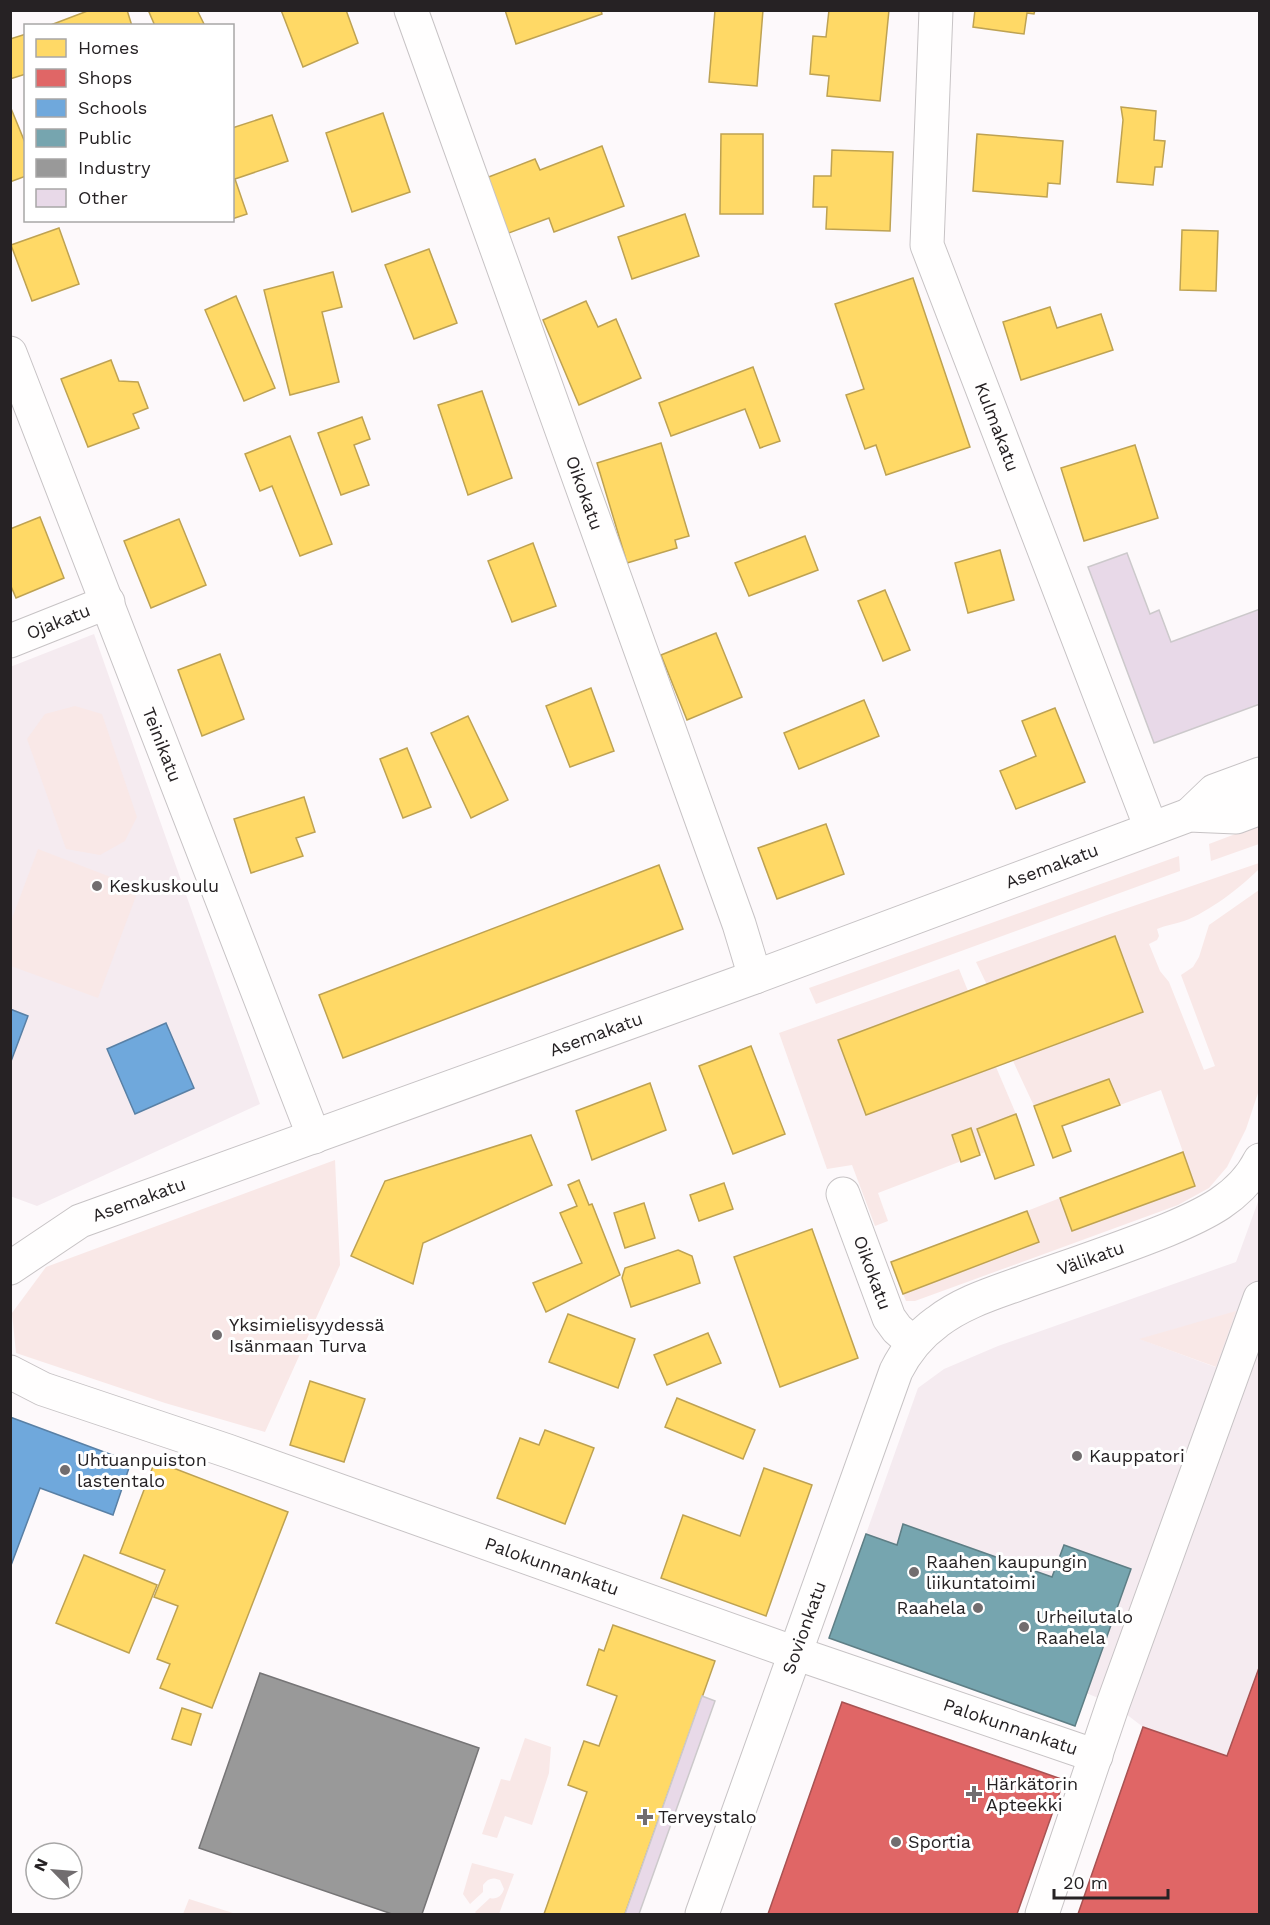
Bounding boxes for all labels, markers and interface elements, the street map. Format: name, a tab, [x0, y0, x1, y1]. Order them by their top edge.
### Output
legend	[24, 24, 234, 222]
text: Homes	[78, 37, 139, 58]
text: Shops	[78, 67, 132, 88]
text: Schools	[78, 97, 147, 118]
text: Public	[78, 127, 132, 148]
text: Industry	[78, 157, 151, 178]
text: Other	[78, 187, 128, 208]
street label: Kulmakatu	[971, 379, 1024, 474]
street label: Oikokatu	[562, 453, 608, 533]
street label: Ojakatu	[23, 599, 93, 643]
street label: Teinikatu	[138, 704, 186, 785]
street label: Asemakatu	[1002, 839, 1101, 893]
place label: Keskuskoulu	[109, 875, 219, 896]
marker: Keskuskoulu	[90, 879, 104, 893]
street label: Asemakatu	[546, 1008, 645, 1060]
street label: Asemakatu	[89, 1173, 188, 1226]
street label: Oikokatu	[849, 1233, 896, 1313]
street label: Välikatu	[1054, 1236, 1127, 1280]
place label: Yksimielisyydessä Isänmaan Turva	[229, 1314, 385, 1356]
marker: Yksimielisyydessä Isänmaan Turva	[210, 1328, 224, 1342]
place label: Kauppatori	[1089, 1445, 1185, 1466]
place label: Uhtuanpuiston lastentalo	[77, 1449, 207, 1491]
marker: Kauppatori	[1070, 1449, 1084, 1463]
marker: Uhtuanpuiston lastentalo	[58, 1463, 72, 1477]
street label: Palokunnankatu	[482, 1532, 622, 1599]
place label: Raahen kaupungin liikuntatoimi	[926, 1551, 1088, 1593]
marker: Raahen kaupungin liikuntatoimi	[907, 1565, 921, 1579]
street label: Sovionkatu	[778, 1578, 830, 1677]
place label: Raahela	[896, 1597, 966, 1618]
marker: Raahela	[971, 1601, 985, 1615]
place label: Urheilutalo Raahela	[1036, 1606, 1133, 1648]
marker: Urheilutalo Raahela	[1017, 1620, 1031, 1634]
street label: Palokunnankatu	[941, 1694, 1081, 1759]
place label: Härkätorin Apteekki	[986, 1773, 1078, 1815]
marker: Härkätorin Apteekki	[967, 1787, 981, 1801]
place label: Terveystalo	[658, 1806, 757, 1827]
marker: Terveystalo	[636, 1808, 654, 1826]
place label: Sportia	[908, 1831, 971, 1852]
marker: Sportia	[889, 1835, 903, 1849]
north arrow	[24, 1841, 84, 1901]
text: N	[30, 1855, 52, 1874]
scale bar	[1054, 1862, 1168, 1900]
text: 20 m	[1063, 1872, 1108, 1893]

